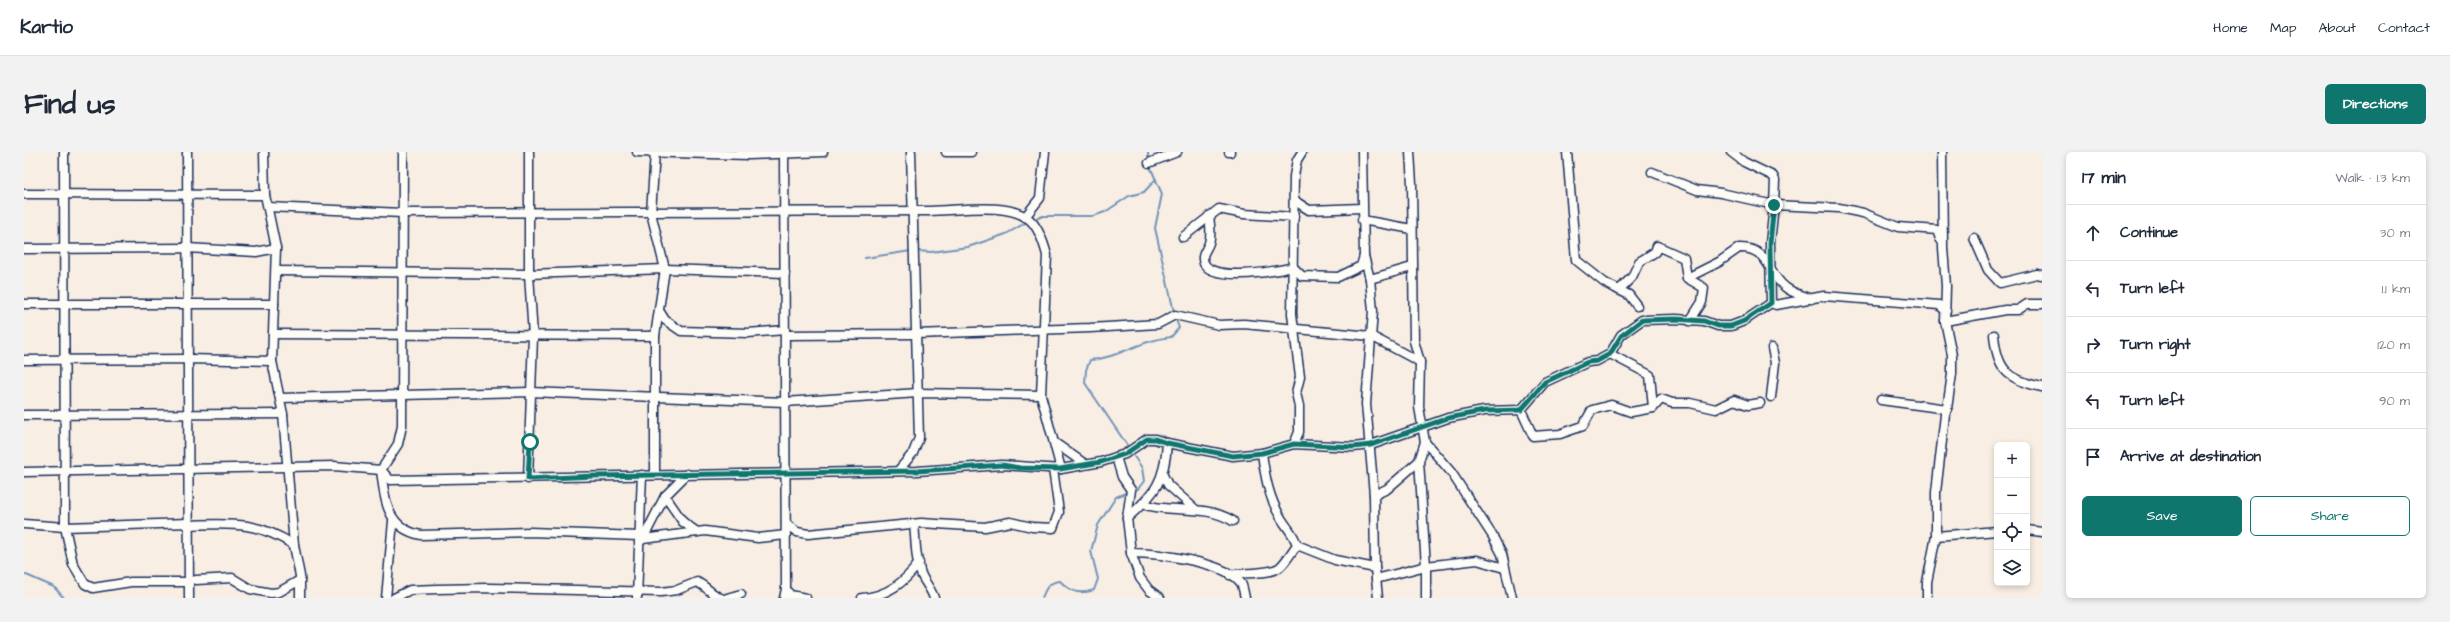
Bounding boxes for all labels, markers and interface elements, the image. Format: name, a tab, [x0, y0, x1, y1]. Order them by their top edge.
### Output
text: Kartio	[20, 14, 73, 41]
text: Home	[2213, 18, 2248, 38]
text: Map	[2270, 18, 2296, 38]
text: About	[2318, 18, 2356, 38]
text: Contact	[2378, 18, 2430, 38]
button: Directions	[2325, 84, 2426, 124]
text: Find us	[24, 85, 115, 124]
text: 17 min	[2082, 166, 2126, 190]
text: Walk · 1.3 km	[2335, 169, 2410, 187]
route end	[1765, 196, 1783, 214]
icon: ahead	[2082, 222, 2104, 244]
text: Continue	[2120, 222, 2178, 243]
text: 30 m	[2380, 224, 2410, 242]
icon: left	[2082, 278, 2104, 300]
text: Turn left	[2120, 278, 2184, 299]
text: 1.1 km	[2382, 280, 2410, 298]
icon: right	[2082, 334, 2104, 356]
text: Turn right	[2120, 334, 2191, 355]
text: 120 m	[2377, 336, 2410, 354]
icon: left	[2082, 390, 2104, 412]
text: Turn left	[2120, 390, 2184, 411]
text: 90 m	[2379, 392, 2410, 410]
route start	[521, 433, 539, 451]
map controls	[1994, 442, 2030, 586]
button: +	[1994, 442, 2030, 478]
icon: arrive	[2082, 446, 2104, 468]
text: Arrive at destination	[2120, 446, 2261, 467]
button: −	[1994, 478, 2030, 514]
button: Save	[2082, 496, 2242, 536]
button: Share	[2250, 496, 2410, 536]
button: locate	[1994, 514, 2030, 550]
button: layers	[1994, 550, 2030, 586]

